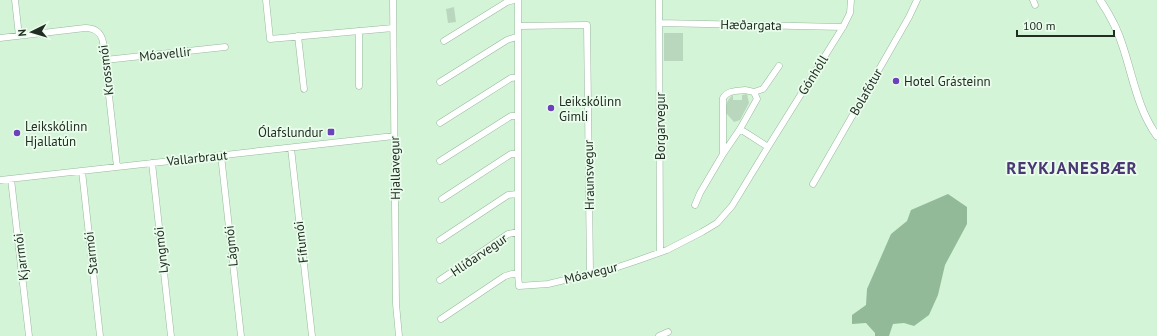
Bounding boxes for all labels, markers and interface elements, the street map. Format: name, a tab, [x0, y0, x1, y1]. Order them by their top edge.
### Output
north arrow	[12, 12, 52, 52]
scale bar	[1017, 12, 1114, 38]
street label: Hæðargata	[720, 16, 782, 34]
text: 100 m	[1023, 18, 1056, 33]
text: N	[15, 29, 29, 37]
street label: Móavellir	[138, 43, 192, 65]
street label: Krossmói	[94, 44, 118, 96]
street label: Gónhóll	[794, 52, 832, 98]
street label: Bolafótur	[846, 65, 887, 119]
place label: Hotel Grásteinn	[904, 73, 991, 90]
marker: Hotel Grásteinn	[891, 76, 901, 86]
street label: Borgarvegur	[652, 92, 669, 160]
place label: Leikskólinn Gimli	[559, 93, 621, 125]
marker: Leikskólinn Gimli	[546, 103, 556, 113]
place label: Leikskólinn Hjallatún	[25, 118, 87, 150]
place label: Ólafslundur	[258, 124, 324, 141]
marker: Ólafslundur	[326, 127, 336, 137]
marker: Leikskólinn Hjallatún	[12, 128, 22, 138]
street label: Hjallavegur	[386, 135, 404, 200]
street label: Hraunsvegur	[580, 139, 598, 210]
street label: Vallarbraut	[165, 146, 229, 170]
district label: REYKJANESBÆR	[1006, 157, 1138, 179]
street label: Fífumói	[290, 220, 312, 264]
street label: Lágmói	[220, 225, 242, 267]
street label: Lyngmói	[150, 226, 172, 274]
street label: Hlíðarvegur	[447, 229, 511, 280]
street label: Starmói	[80, 231, 102, 275]
street label: Kjarrmói	[10, 232, 32, 282]
street label: Móavegur	[562, 258, 620, 288]

